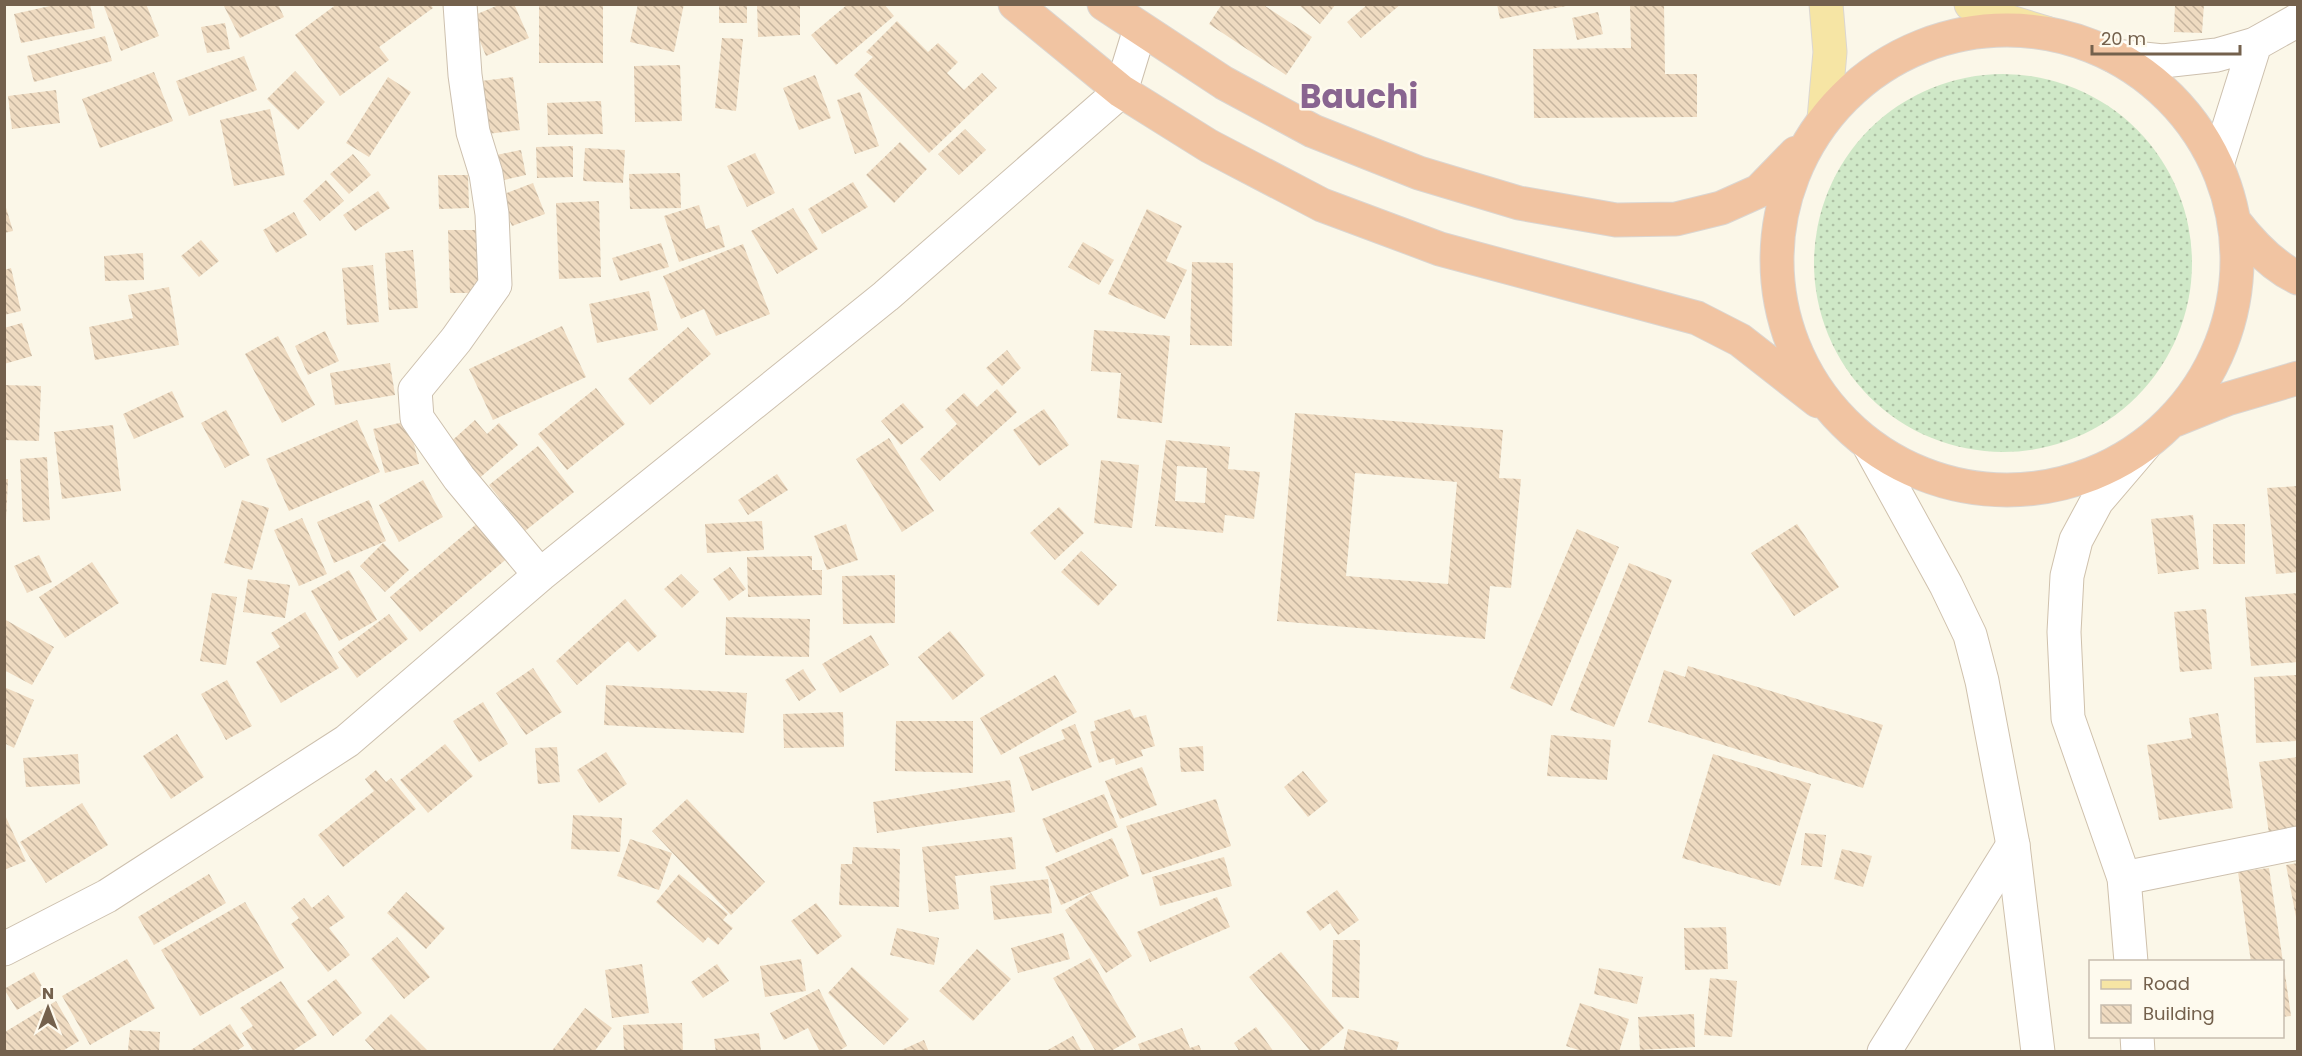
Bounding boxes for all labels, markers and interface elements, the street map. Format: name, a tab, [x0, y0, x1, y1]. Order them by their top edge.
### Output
scale bar	[2092, 18, 2240, 56]
text: 20 m	[2101, 26, 2146, 51]
district label: Bauchi	[1300, 73, 1418, 120]
legend	[2089, 960, 2284, 1038]
text: Road	[2143, 971, 2190, 996]
north arrow	[18, 978, 78, 1038]
text: N	[42, 982, 54, 1005]
text: Building	[2143, 1001, 2215, 1026]

